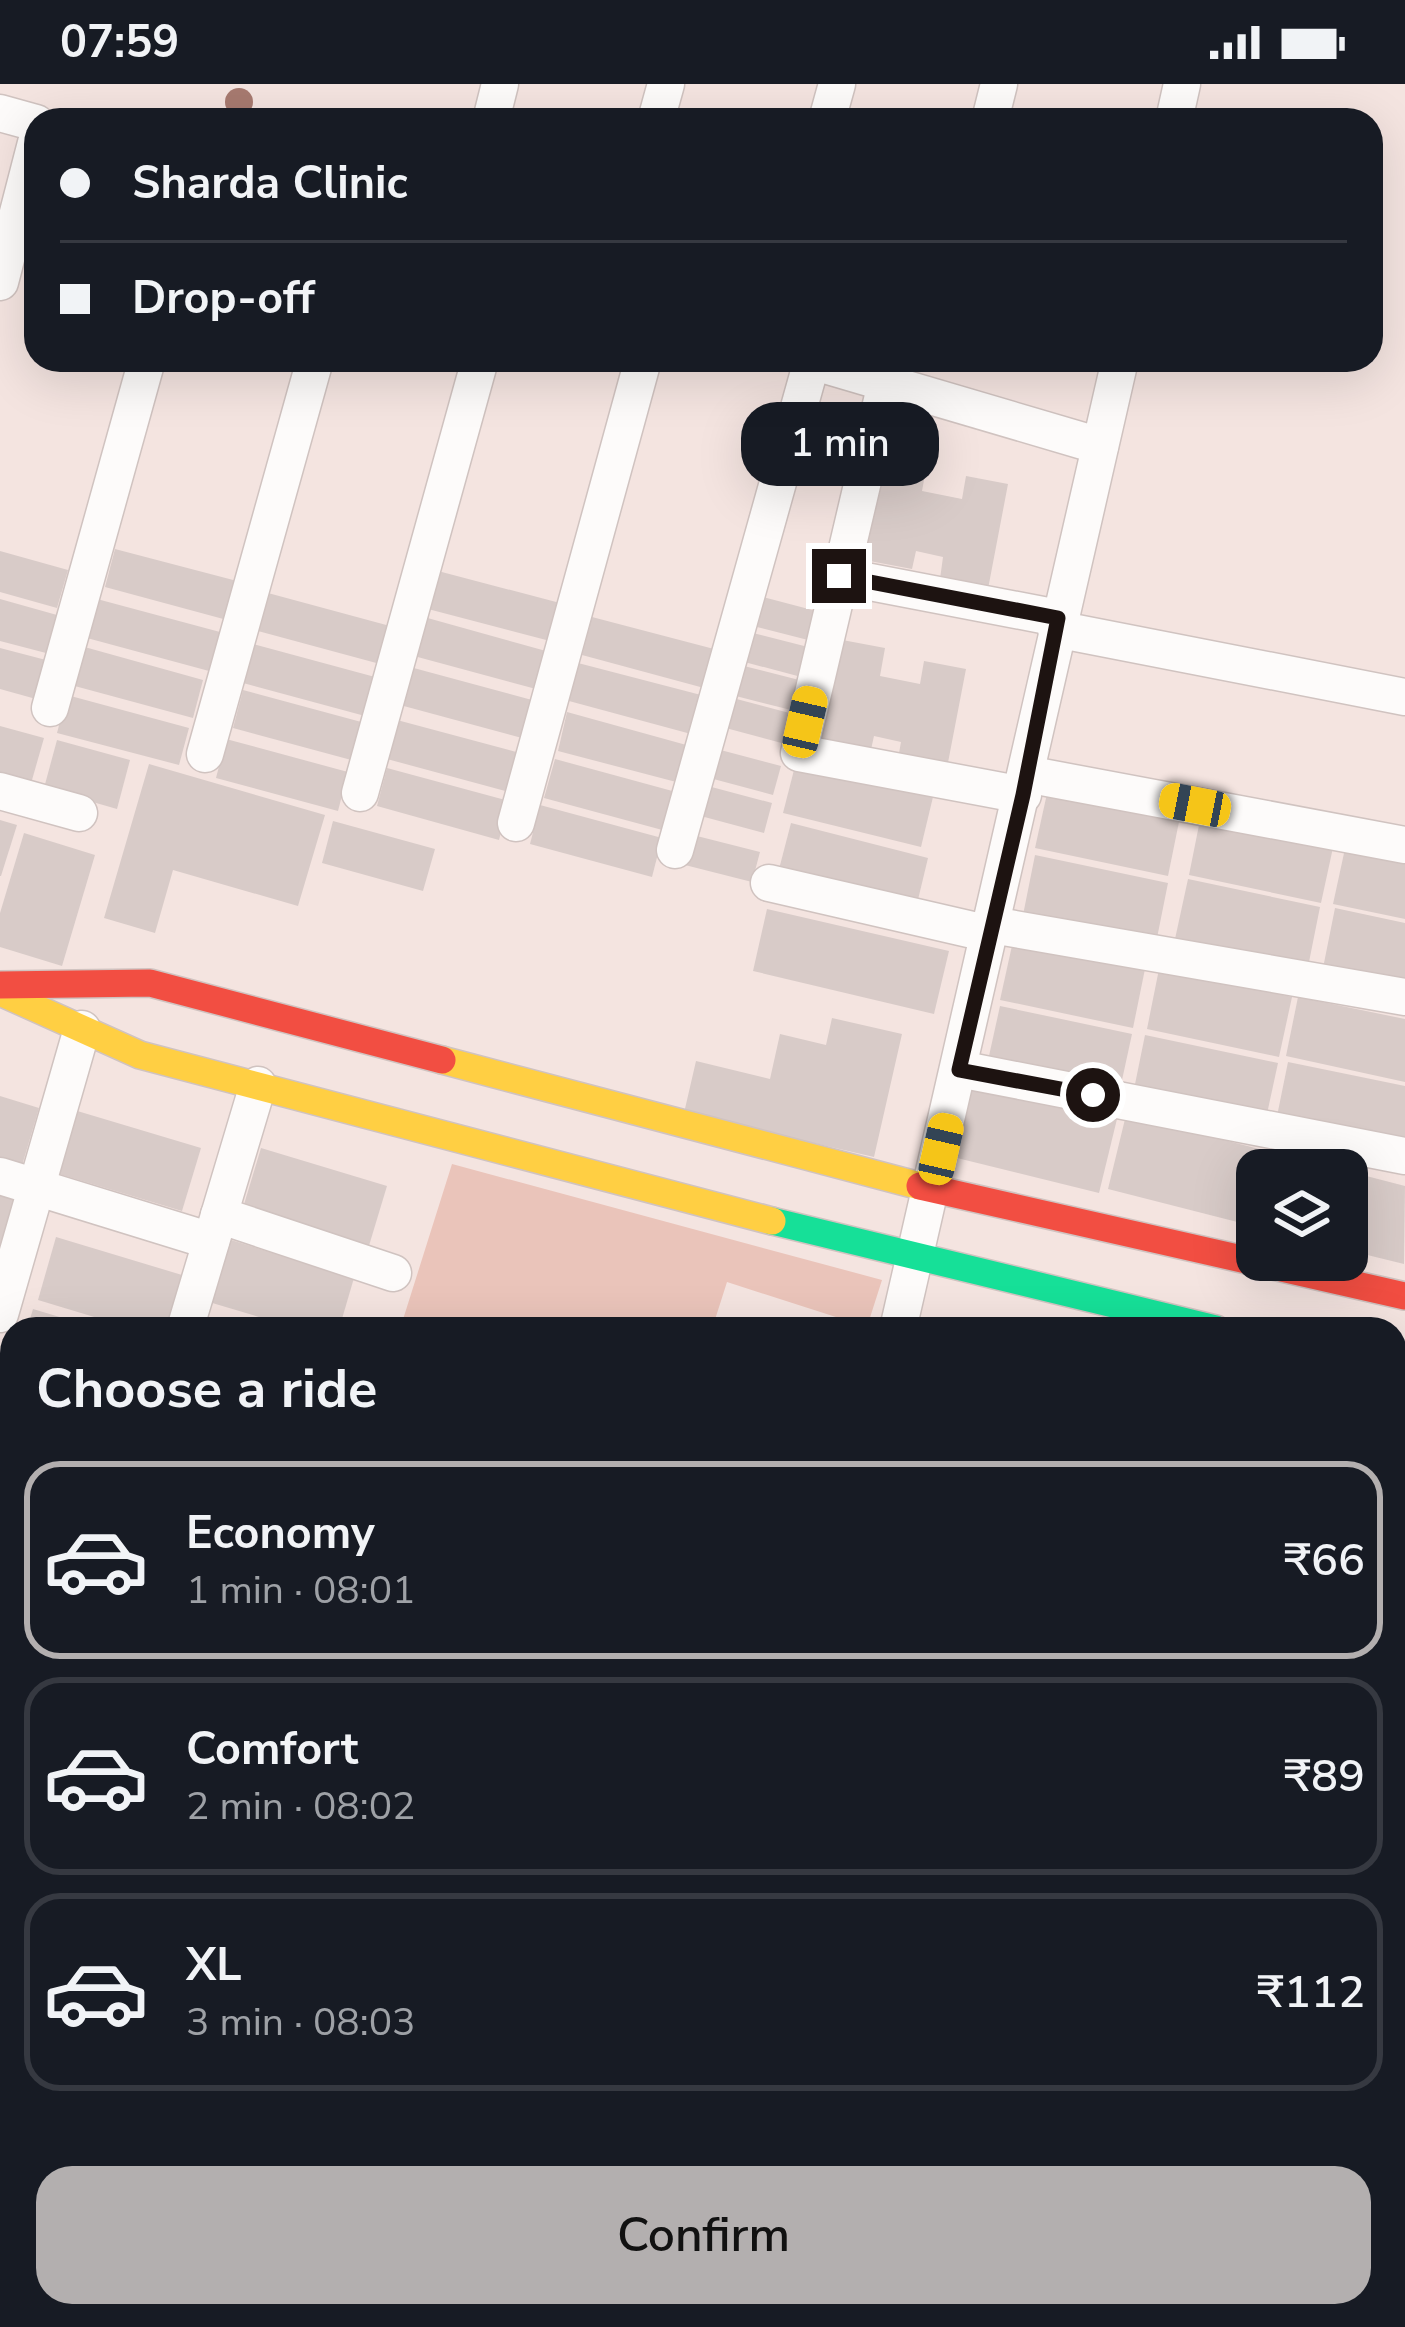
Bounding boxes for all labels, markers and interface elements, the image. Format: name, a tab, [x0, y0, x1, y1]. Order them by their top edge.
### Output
text: 07:59	[60, 12, 179, 73]
text: Sharda Clinic	[132, 153, 408, 214]
text: Drop-off	[132, 268, 315, 329]
callout: 1 min	[740, 402, 938, 486]
text: 1 min	[790, 417, 890, 470]
route end	[812, 549, 866, 603]
car	[779, 683, 831, 761]
car	[1156, 780, 1234, 830]
route start	[1066, 1068, 1120, 1122]
car	[915, 1110, 967, 1188]
map controls	[1236, 1149, 1368, 1281]
button: layers	[1236, 1149, 1368, 1281]
text: Choose a ride	[36, 1352, 377, 1426]
text: Economy	[186, 1503, 375, 1564]
icon: car	[42, 1506, 150, 1614]
text: ₹66	[1284, 1530, 1365, 1591]
text: 1 min · 08:01	[186, 1564, 415, 1617]
text: Comfort	[186, 1719, 358, 1780]
icon: car	[42, 1722, 150, 1830]
text: ₹89	[1284, 1746, 1365, 1807]
text: 2 min · 08:02	[186, 1780, 415, 1833]
text: XL	[186, 1935, 242, 1996]
icon: car	[42, 1938, 150, 2046]
text: ₹112	[1257, 1962, 1365, 2023]
text: 3 min · 08:03	[186, 1996, 415, 2049]
button: Confirm	[36, 2166, 1371, 2304]

